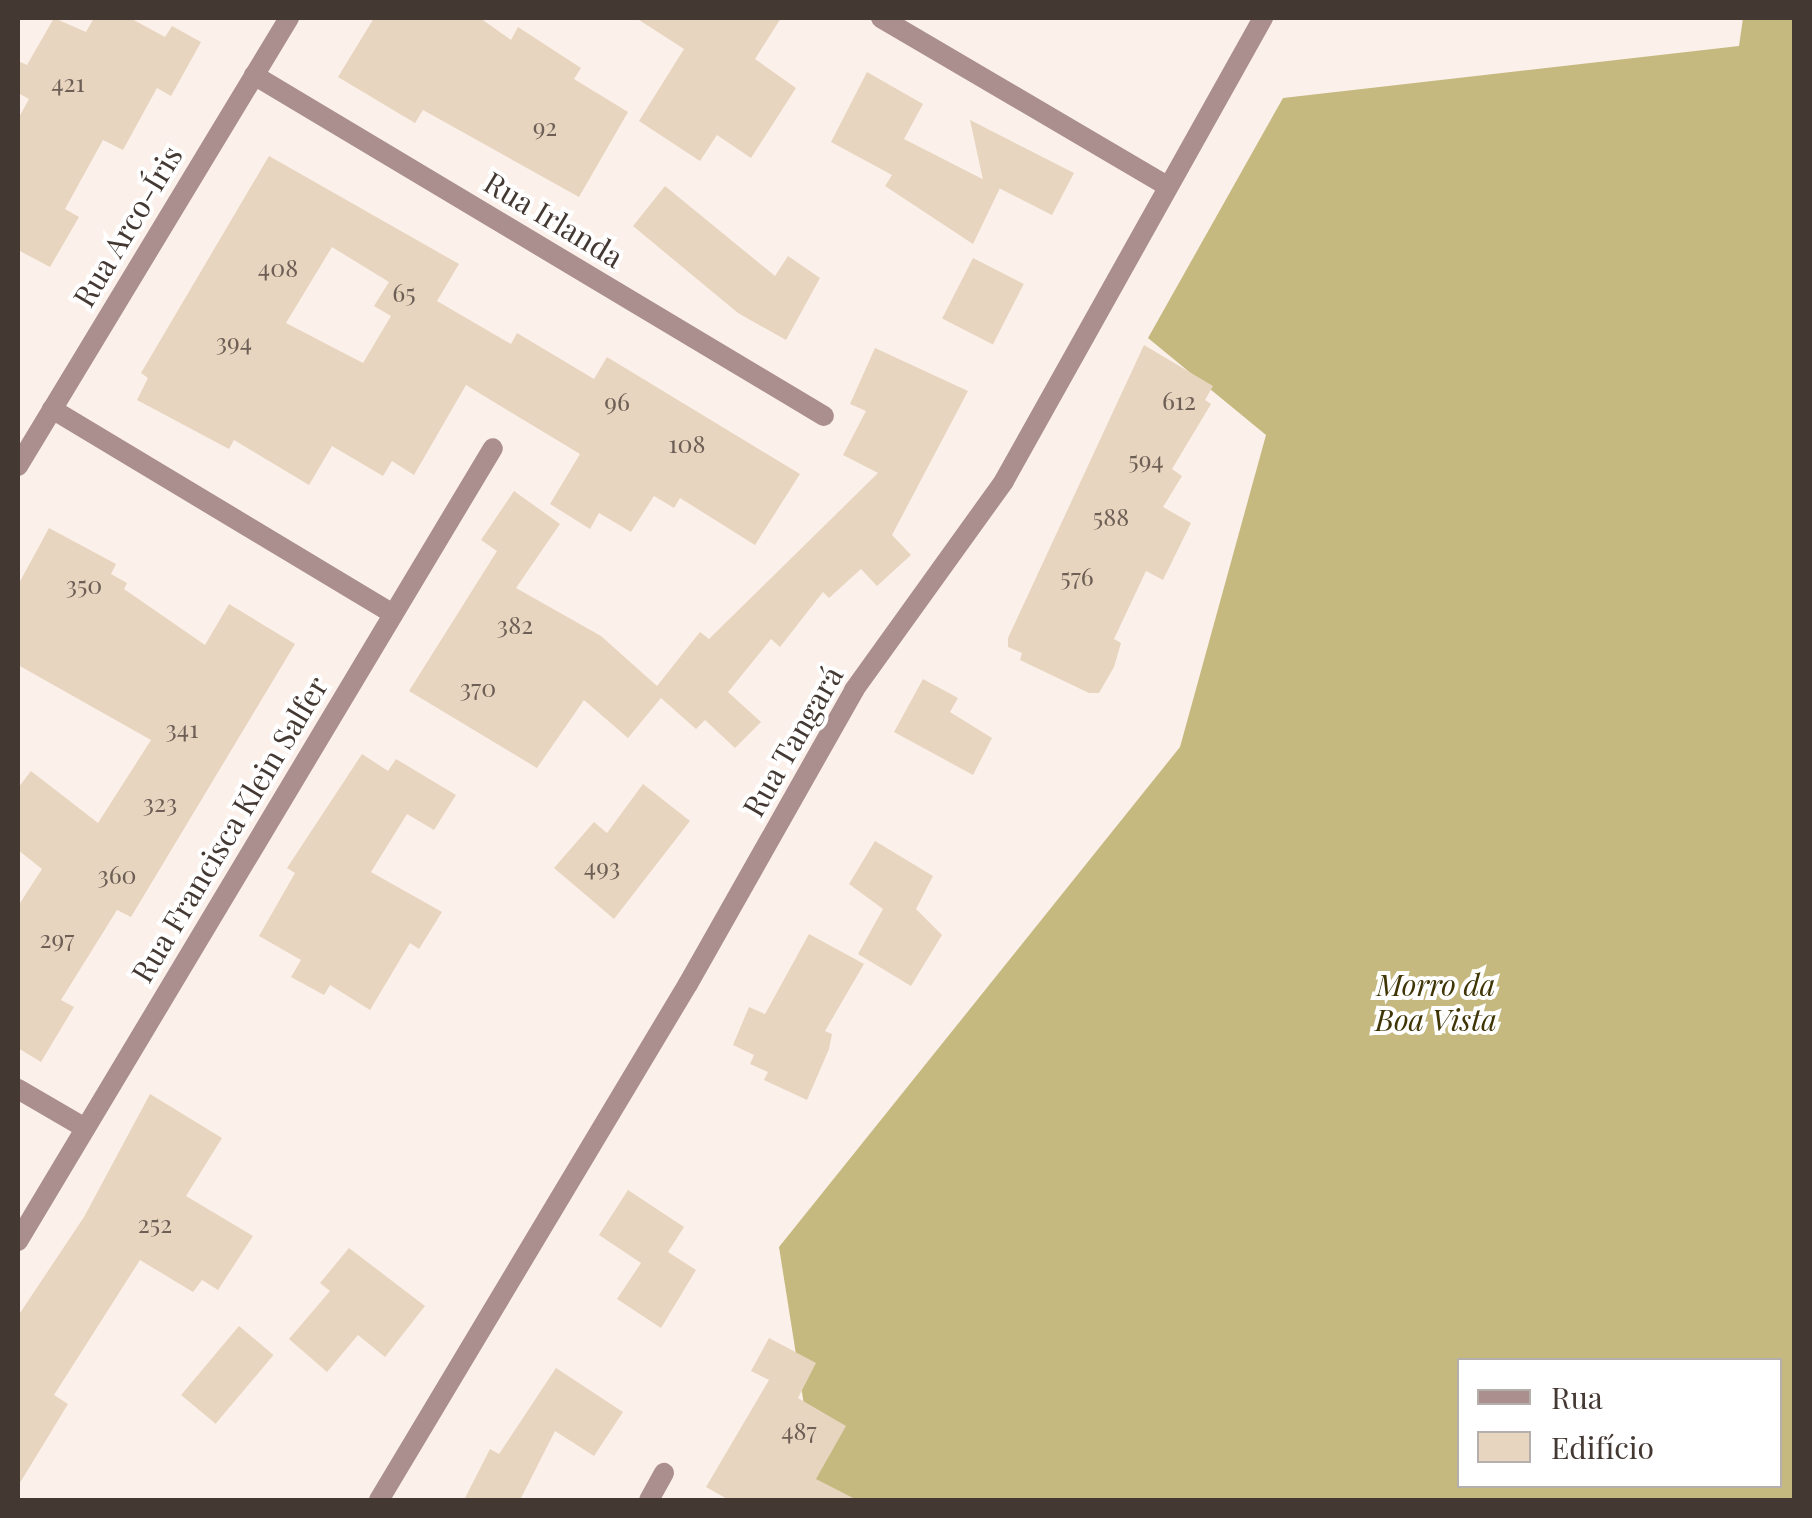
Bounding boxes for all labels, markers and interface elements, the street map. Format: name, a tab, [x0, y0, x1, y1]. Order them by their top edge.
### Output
house number: 421	[51, 67, 85, 97]
house number: 92	[533, 111, 557, 141]
street label: Rua Arco-Íris	[65, 138, 189, 314]
street label: Rua Irlanda	[478, 163, 630, 275]
house number: 408	[258, 252, 298, 282]
house number: 65	[392, 277, 416, 307]
house number: 394	[216, 326, 252, 356]
house number: 612	[1162, 385, 1196, 415]
house number: 96	[604, 386, 630, 416]
house number: 108	[668, 428, 706, 458]
house number: 594	[1128, 444, 1164, 474]
house number: 588	[1093, 501, 1129, 531]
house number: 576	[1060, 561, 1094, 591]
house number: 350	[66, 569, 102, 599]
house number: 382	[497, 609, 533, 639]
street label: Rua Tangará	[734, 659, 850, 823]
street label: Rua Francisca Klein Salfer	[123, 669, 335, 989]
house number: 370	[460, 672, 496, 702]
house number: 341	[166, 713, 198, 743]
house number: 323	[143, 787, 177, 817]
house number: 493	[584, 851, 620, 881]
house number: 360	[97, 859, 137, 889]
house number: 297	[40, 923, 74, 953]
park label: Morro da Boa Vista	[1375, 966, 1497, 1036]
house number: 252	[138, 1208, 172, 1238]
legend	[1457, 1358, 1782, 1488]
text: Rua	[1551, 1377, 1603, 1417]
house number: 487	[781, 1415, 817, 1445]
text: Edifício	[1551, 1427, 1654, 1467]

